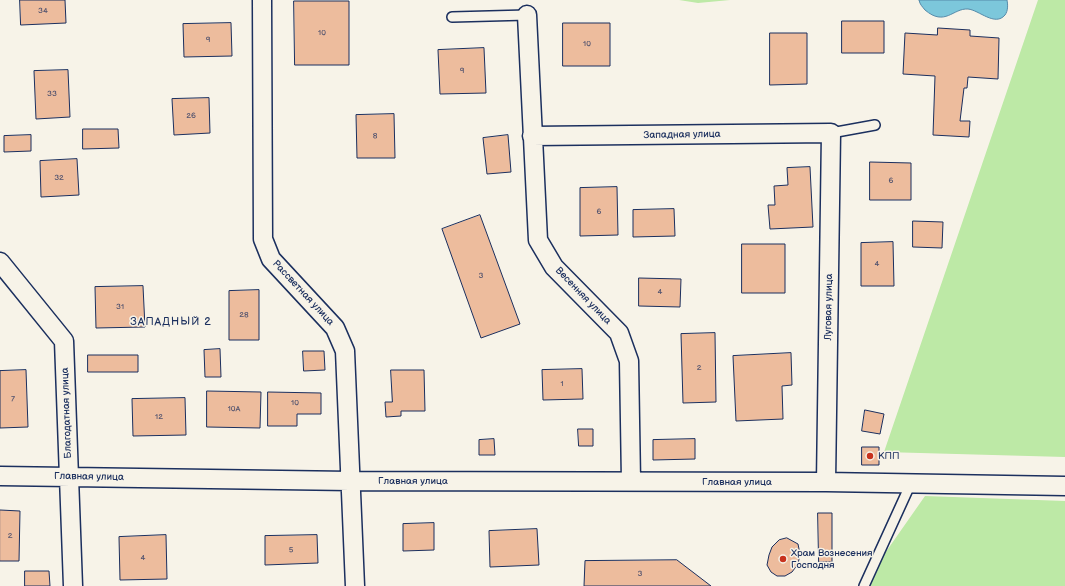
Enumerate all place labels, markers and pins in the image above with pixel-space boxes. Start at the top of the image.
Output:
place label: КПП [878,450,899,462]
marker: КПП [865,451,875,461]
place label: Храм Вознесения Господня [791,547,873,570]
marker: Храм Вознесения Господня [778,554,788,564]

